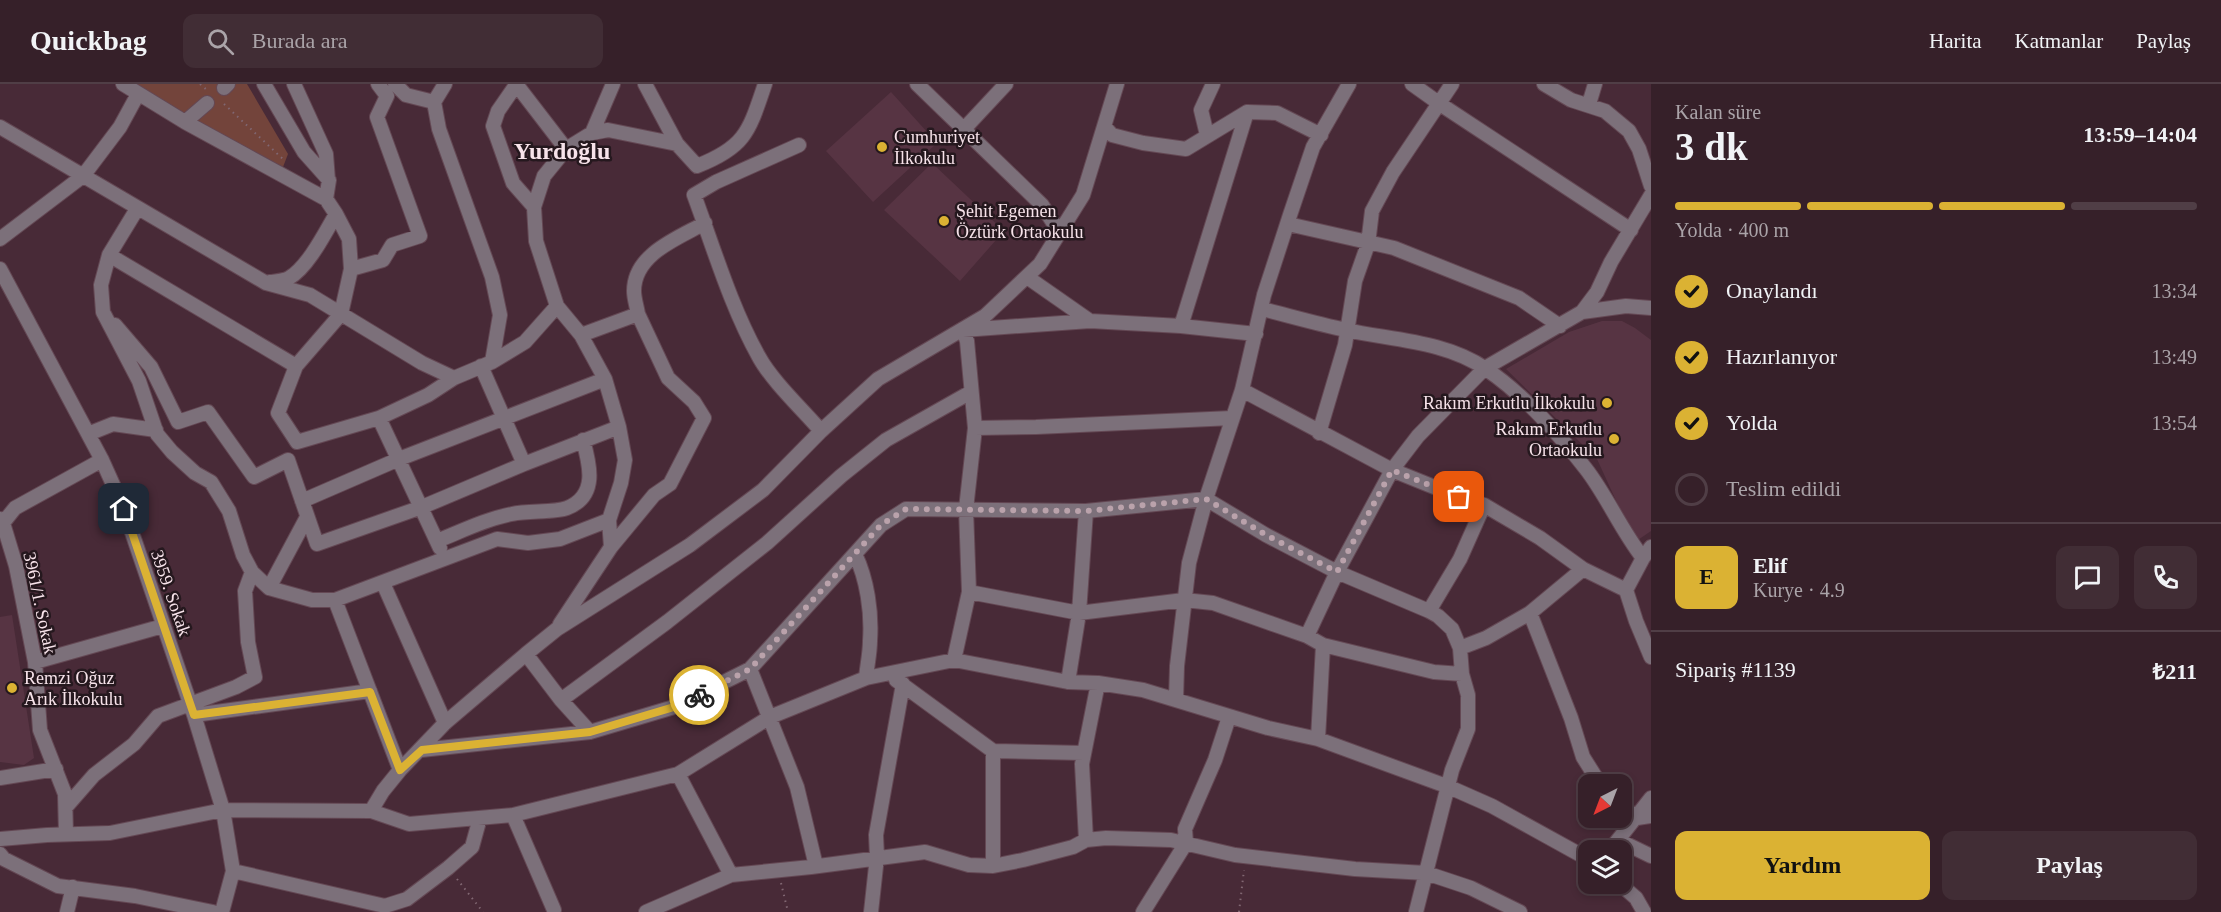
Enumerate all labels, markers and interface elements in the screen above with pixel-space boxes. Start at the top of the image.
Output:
search box [183,14,603,68]
text: Quickbag [30,25,147,56]
icon: search [204,25,237,58]
text: Burada ara [252,28,348,53]
text: Harita [1929,29,1982,53]
text: Katmanlar [2015,29,2103,53]
text: Paylaş [2136,29,2191,53]
text: Kalan süre [1675,101,1761,123]
text: 13:59–14:04 [2083,122,2197,147]
text: 3 dk [1675,125,1748,168]
place label: Cumhuriyet İlkokulu [894,127,980,168]
district label: Yurdoğlu [514,138,610,164]
marker: Cumhuriyet İlkokulu [875,140,889,154]
place label: Şehit Egemen Öztürk Ortaokulu [956,201,1083,242]
marker: Şehit Egemen Öztürk Ortaokulu [937,214,951,228]
text: Yolda · 400 m [1675,219,1789,241]
icon: check [1675,275,1708,308]
text: Onaylandı [1726,278,1818,303]
text: 13:34 [2151,280,2197,302]
icon: check [1675,341,1708,374]
text: Hazırlanıyor [1726,344,1837,369]
text: 13:49 [2151,346,2197,368]
place label: Rakım Erkutlu İlkokulu [1423,393,1595,413]
marker: Rakım Erkutlu İlkokulu [1600,396,1614,410]
icon: check [1675,407,1708,440]
text: Yolda [1726,410,1778,435]
text: 13:54 [2151,412,2197,434]
place label: Rakım Erkutlu Ortaokulu [1496,419,1602,460]
marker: Rakım Erkutlu Ortaokulu [1607,432,1621,446]
pin [1433,471,1484,522]
text: Teslim edildi [1726,476,1841,501]
icon: bag [1442,480,1475,513]
pin [98,483,149,534]
icon: home [107,492,140,525]
button: chat [2056,546,2119,609]
button: phone [2134,546,2197,609]
street label: 3959. Sokak [147,547,195,639]
street label: 3961/1. Sokak [19,550,61,656]
text: Elif [1753,553,1787,578]
text: E [1699,564,1714,589]
text: Kurye · 4.9 [1753,579,1845,601]
text: Sipariş #1139 [1675,657,1796,682]
text: ₺211 [2153,659,2197,684]
courier [669,665,729,725]
place label: Remzi Oğuz Arık İlkokulu [24,668,123,709]
icon: bike [683,679,716,712]
marker: Remzi Oğuz Arık İlkokulu [5,681,19,695]
north arrow [1578,774,1632,828]
map controls [1578,774,1632,894]
button: Yardım [1675,831,1930,900]
button: Paylaş [1942,831,2197,900]
button: layers [1578,840,1632,894]

